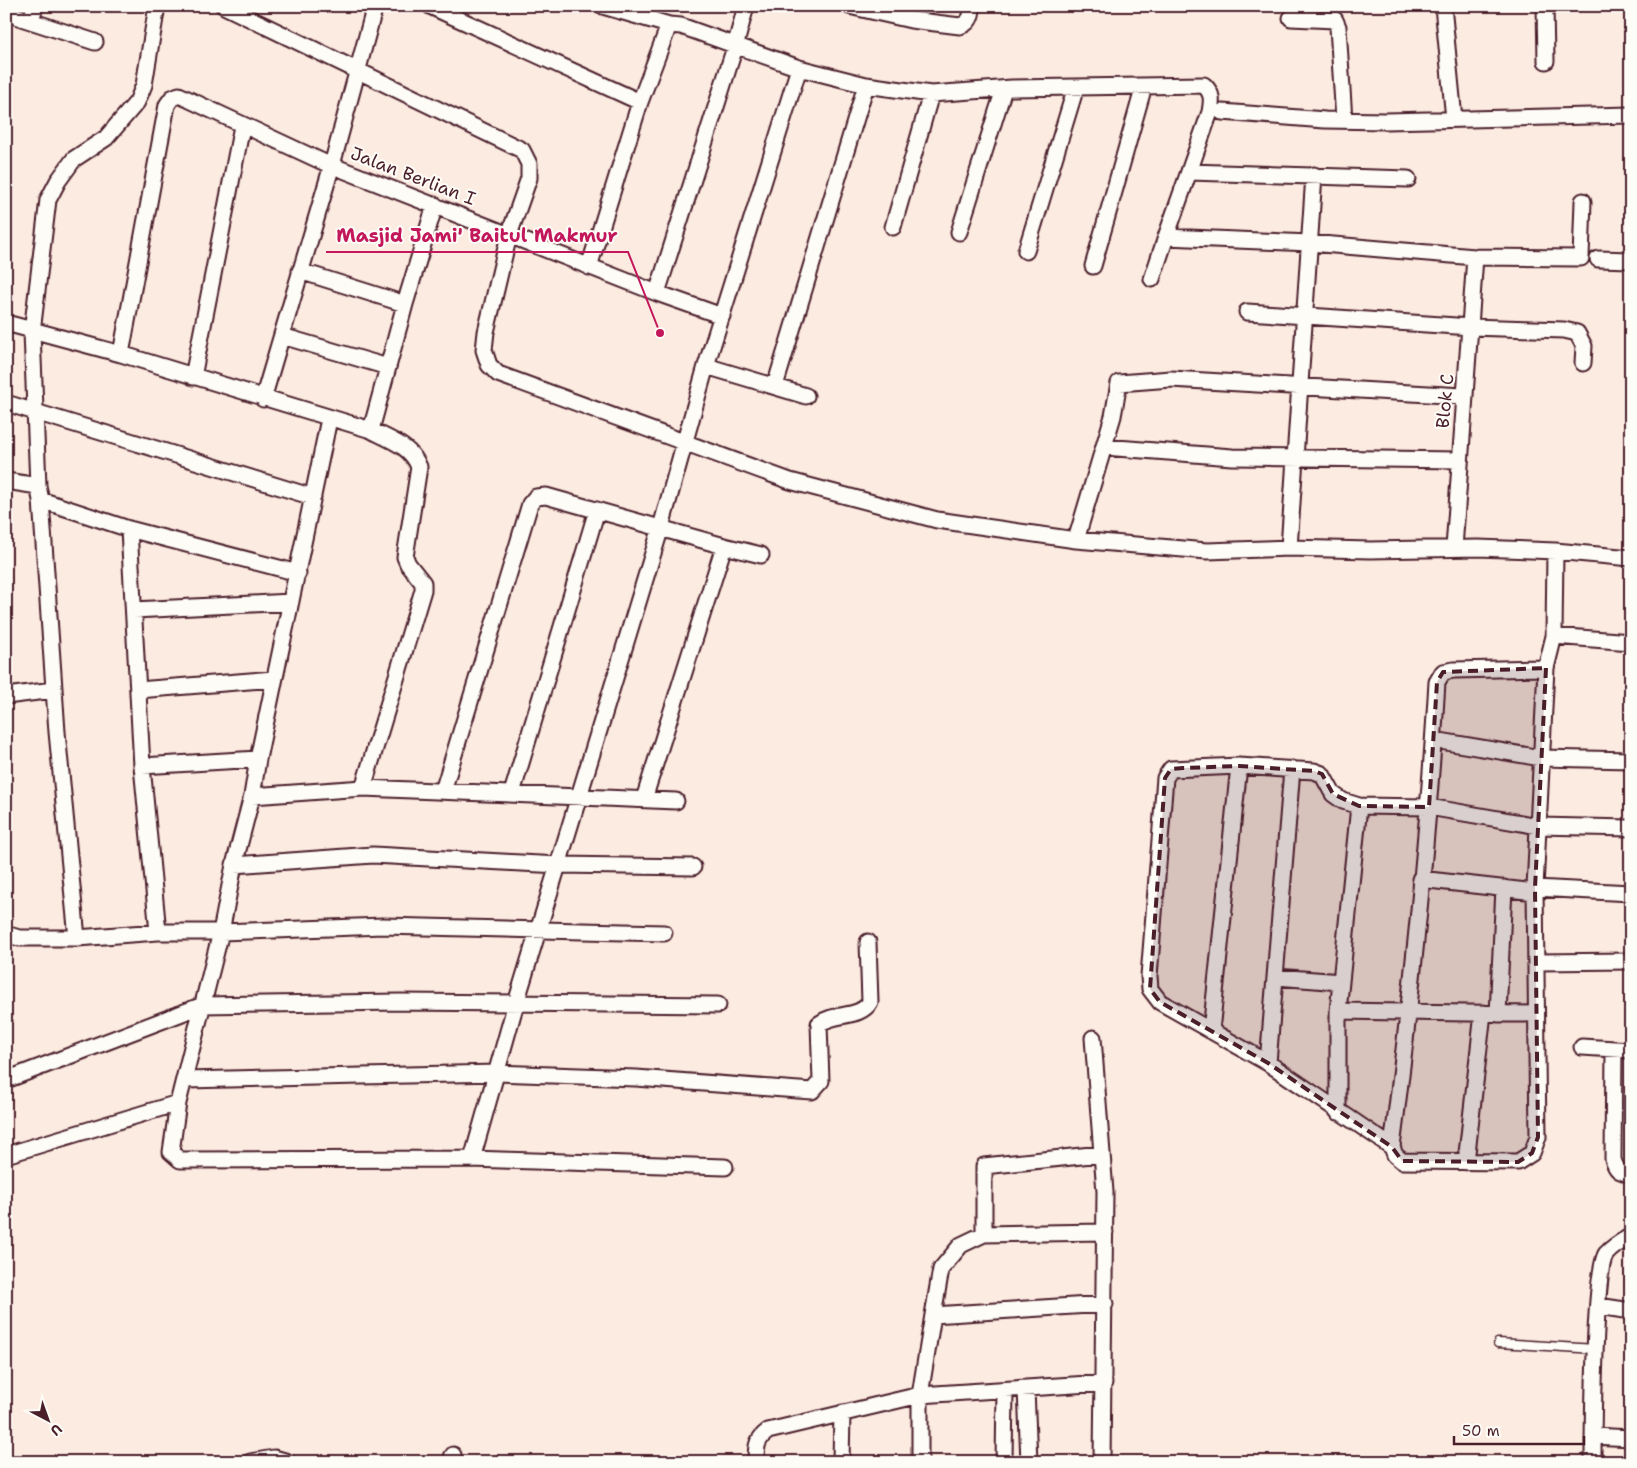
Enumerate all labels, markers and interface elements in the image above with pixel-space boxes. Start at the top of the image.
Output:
street label: Jalan Berlian I [347,141,479,211]
callout: Masjid Jami' Baitul Makmur [326,218,628,252]
text: Masjid Jami' Baitul Makmur [336,223,618,248]
street label: Blok C [1431,373,1459,429]
north arrow [22,1396,72,1446]
scale bar [1454,1413,1584,1445]
text: U [47,1420,66,1440]
text: 50 m [1462,1421,1500,1441]

